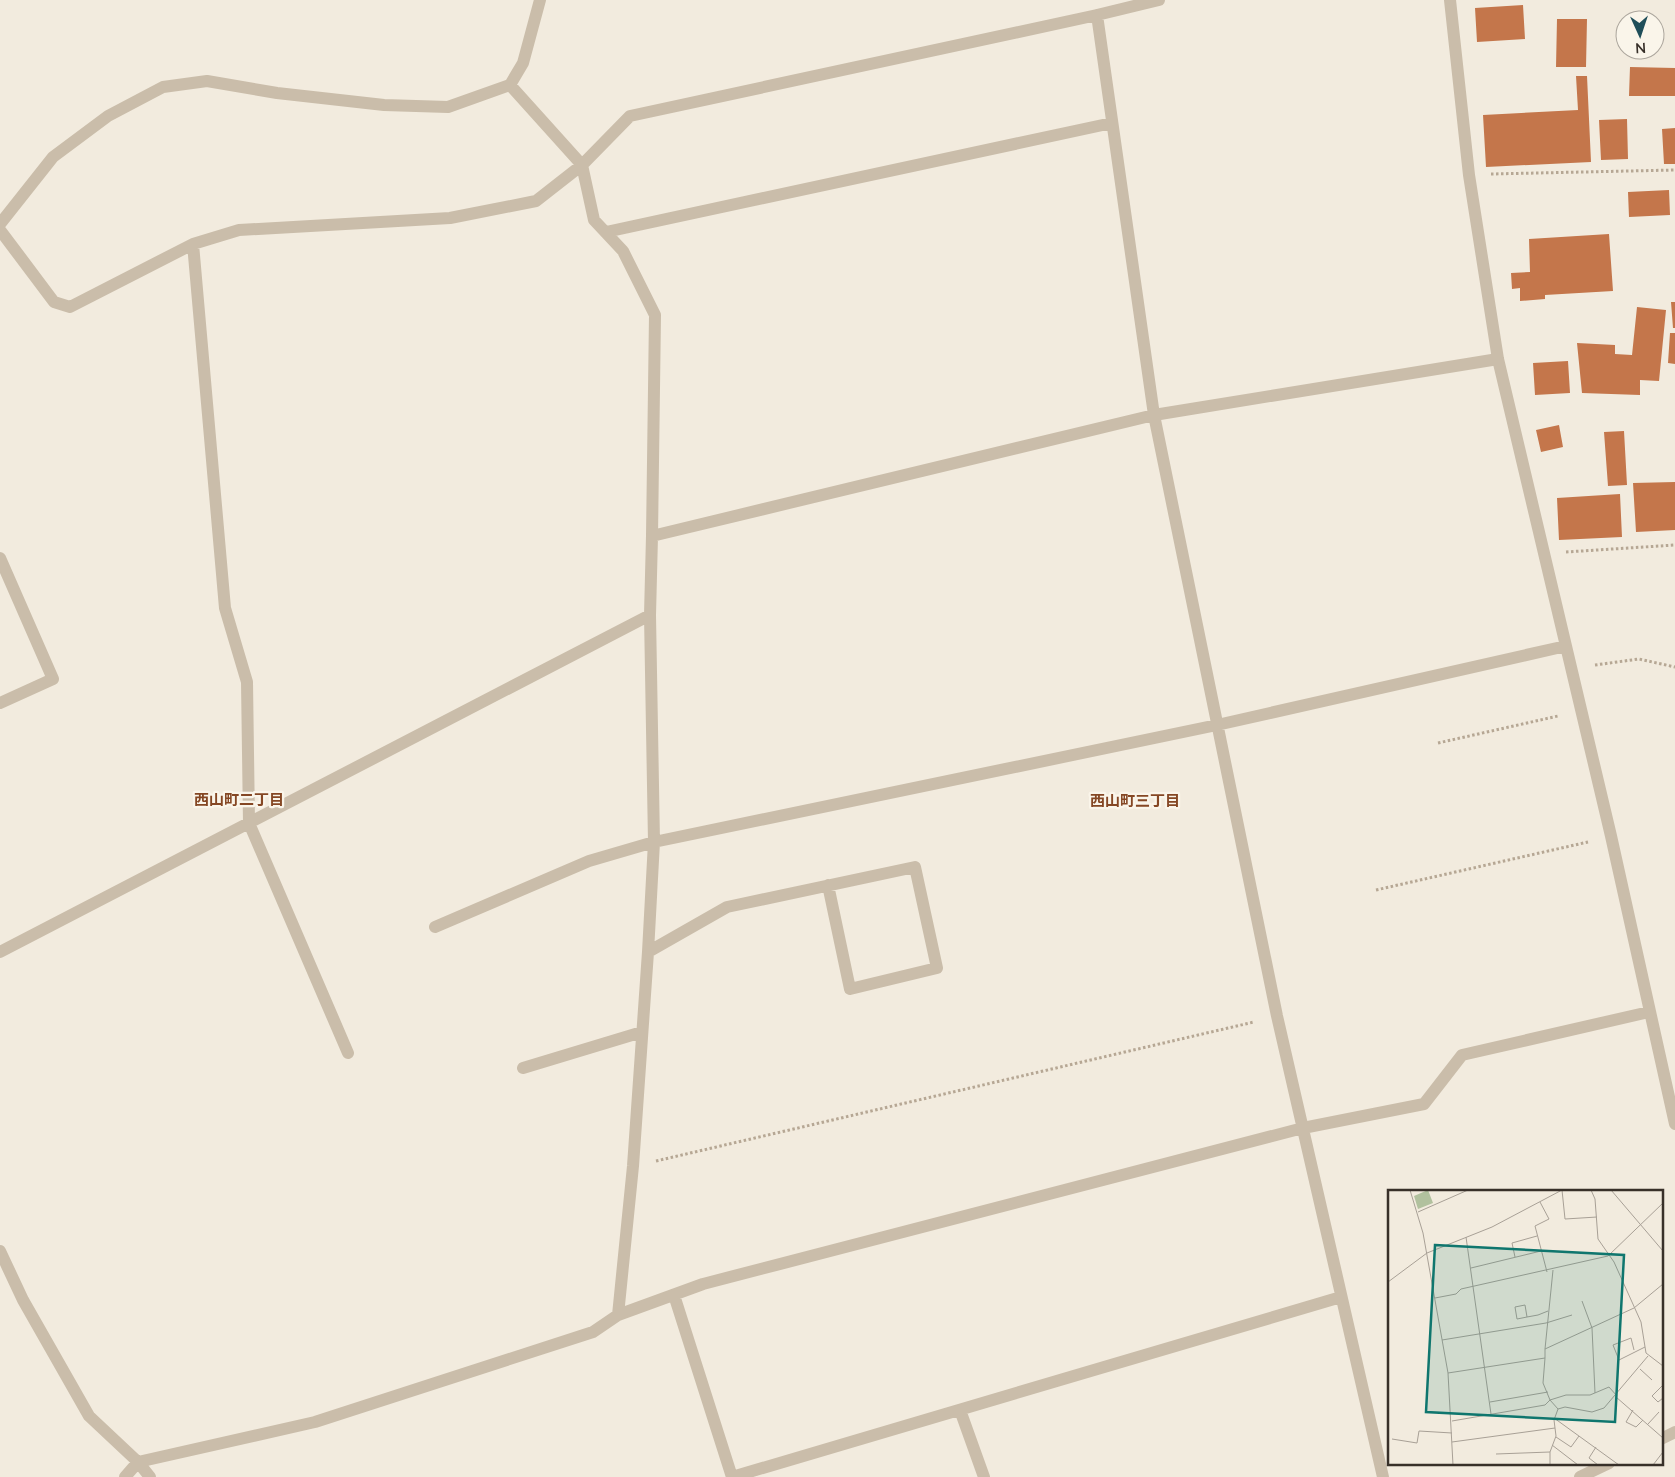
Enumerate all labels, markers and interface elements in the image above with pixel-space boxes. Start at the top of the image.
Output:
north arrow [1615,10,1665,60]
text: N [1635,40,1647,57]
district label: 西山町二丁目 [194,790,284,808]
district label: 西山町三丁目 [1090,791,1180,809]
inset map [1388,1190,1662,1464]

